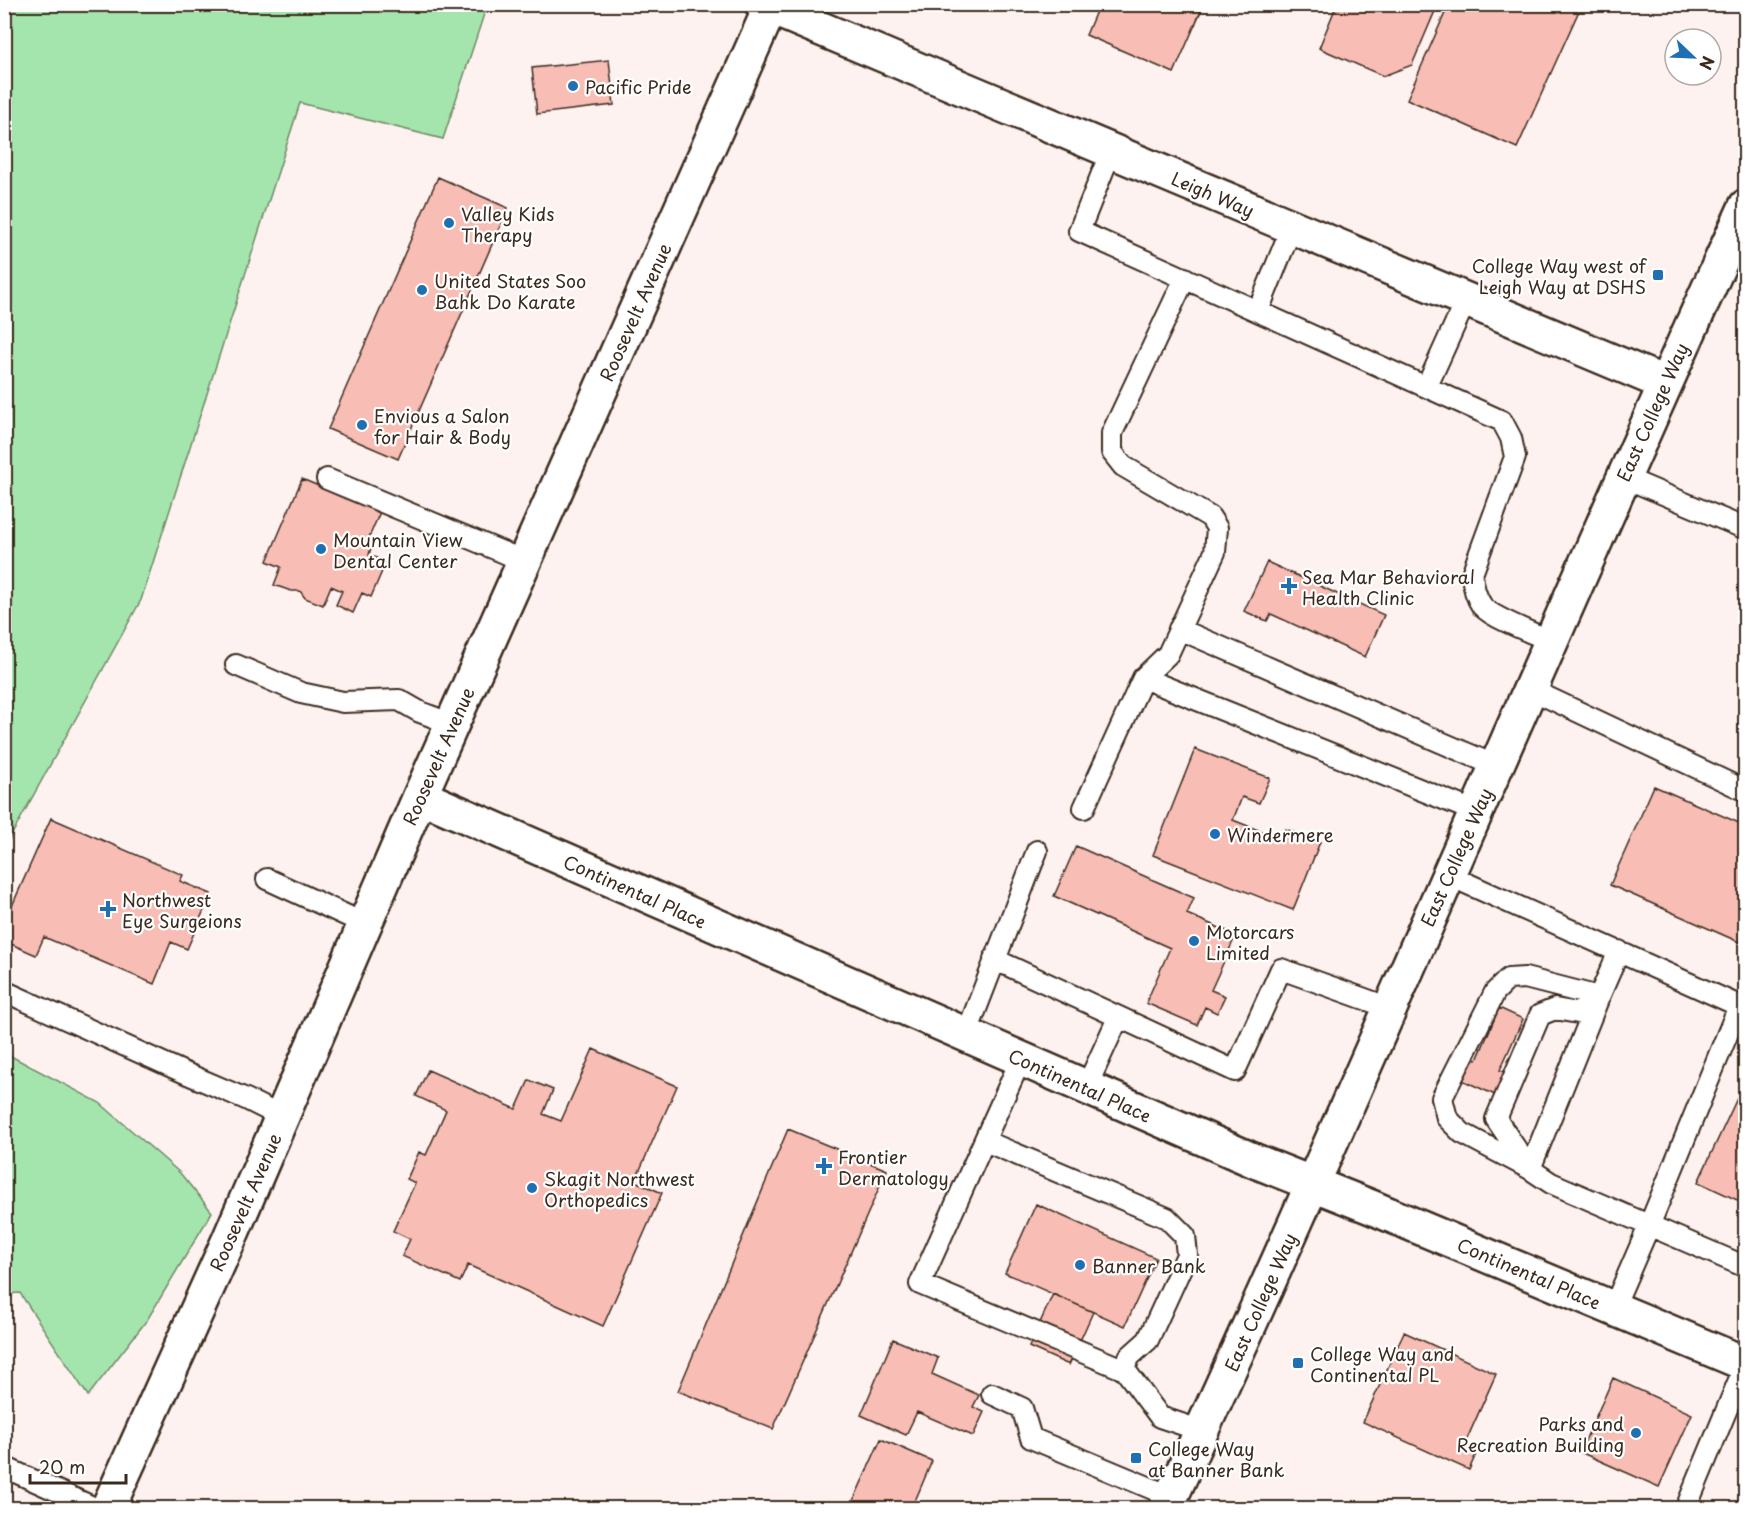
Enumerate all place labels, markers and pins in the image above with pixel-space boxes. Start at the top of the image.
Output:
place label: Pacific Pride [585,73,692,100]
marker: Pacific Pride [566,79,580,93]
place label: Valley Kids Therapy [461,200,555,248]
marker: Valley Kids Therapy [442,216,456,230]
place label: College Way west of Leigh Way at DSHS [1472,252,1648,300]
place label: United States Soo Bahk Do Karate [434,267,586,315]
marker: College Way west of Leigh Way at DSHS [1651,268,1665,282]
marker: United States Soo Bahk Do Karate [415,283,429,297]
place label: Envious a Salon for Hair & Body [374,402,511,450]
marker: Envious a Salon for Hair & Body [355,418,369,432]
place label: Mountain View Dental Center [333,526,463,574]
marker: Mountain View Dental Center [314,542,328,556]
place label: Sea Mar Behavioral Health Clinic [1302,563,1475,611]
marker: Sea Mar Behavioral Health Clinic [1280,577,1298,595]
place label: Windermere [1227,821,1334,848]
marker: Windermere [1208,827,1222,841]
place label: Northwest Eye Surgeions [122,886,242,934]
marker: Northwest Eye Surgeions [99,900,117,918]
place label: Motorcars Limited [1206,918,1295,966]
marker: Motorcars Limited [1187,934,1201,948]
place label: Frontier Dermatology [838,1143,949,1191]
marker: Frontier Dermatology [815,1157,833,1175]
place label: Skagit Northwest Orthopedics [544,1165,695,1213]
marker: Skagit Northwest Orthopedics [525,1181,539,1195]
place label: Banner Bank [1092,1252,1206,1279]
marker: Banner Bank [1073,1258,1087,1272]
place label: College Way and Continental PL [1310,1340,1454,1388]
marker: College Way and Continental PL [1291,1356,1305,1370]
place label: Parks and Recreation Building [1456,1410,1624,1458]
marker: Parks and Recreation Building [1629,1426,1643,1440]
place label: College Way at Banner Bank [1148,1435,1285,1483]
marker: College Way at Banner Bank [1129,1451,1143,1465]

